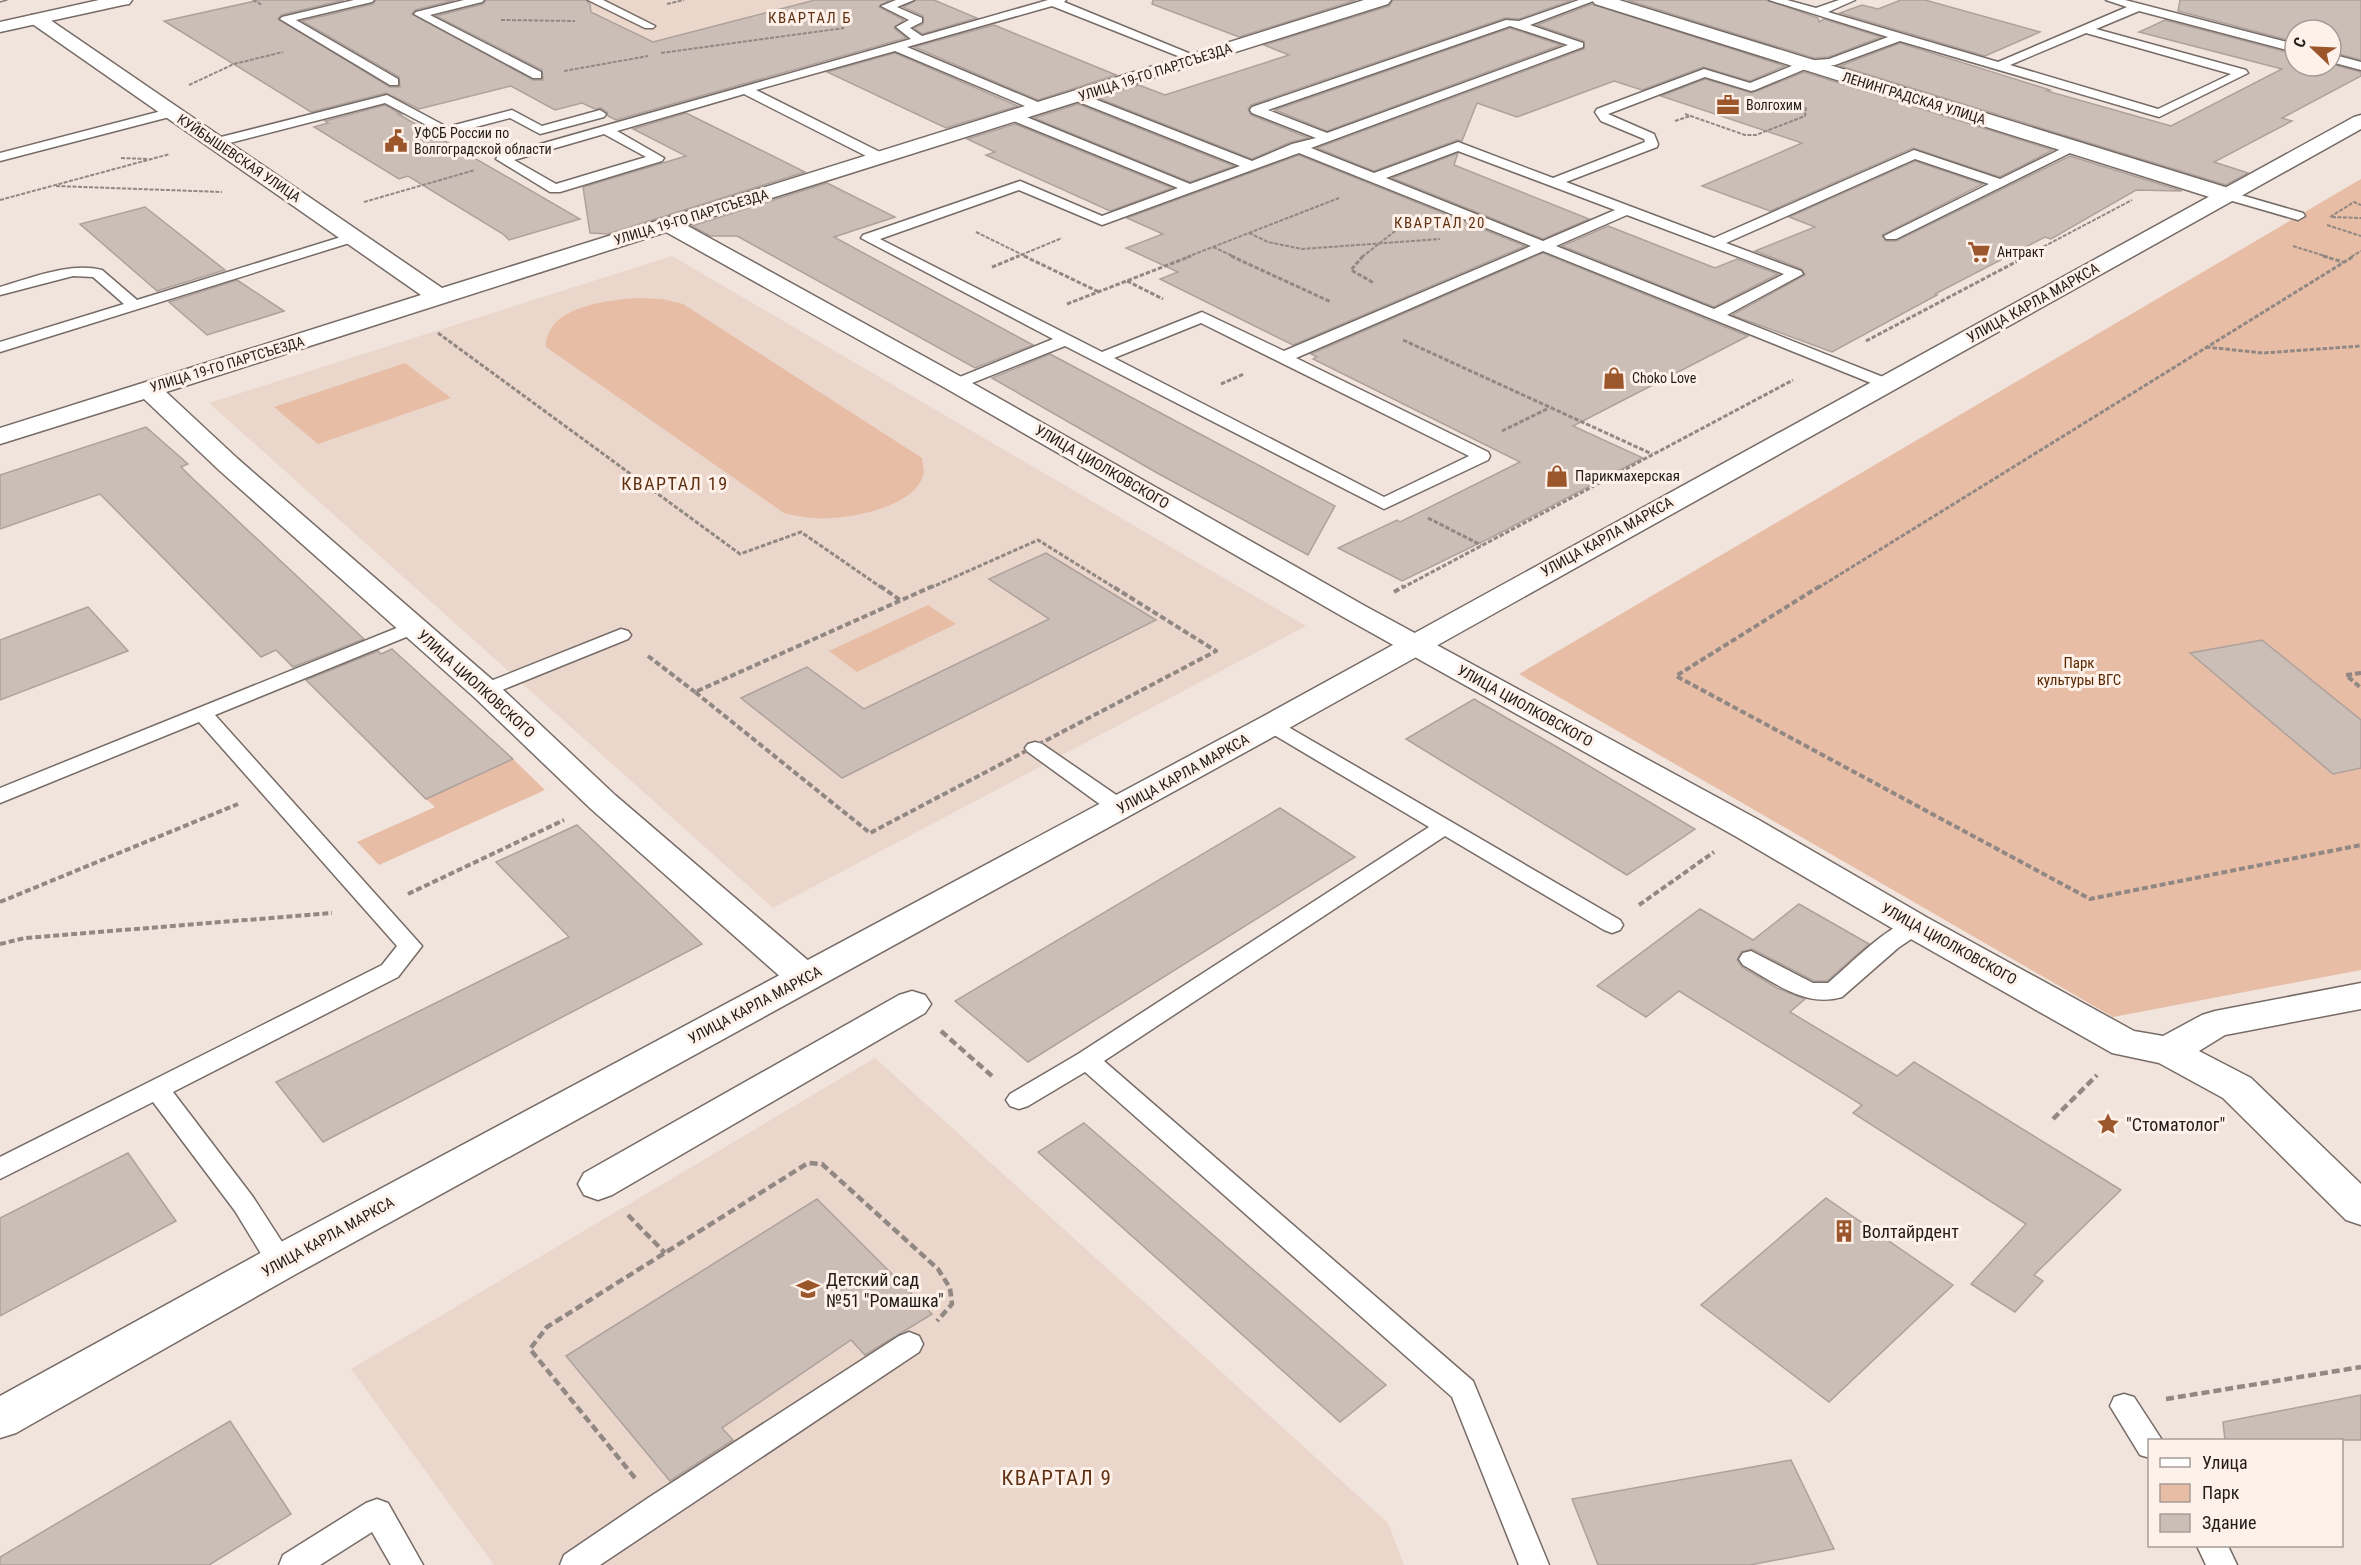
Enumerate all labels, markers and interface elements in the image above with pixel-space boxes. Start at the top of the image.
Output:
district label: КВАРТАЛ Б [768,9,852,27]
north arrow [2283,18,2343,78]
text: С [2289,34,2310,50]
street label: УЛИЦА 19-ГО ПАРТСЪЕЗДА [1076,40,1234,104]
street label: ЛЕНИНГРАДСКАЯ УЛИЦА [1840,69,1988,127]
office icon: Волгохим [1715,92,1741,118]
place label: Волгохим [1746,97,1802,113]
street label: КУЙБЫШЕВСКАЯ УЛИЦА [174,111,304,205]
place label: УФСБ России по Волгоградской области [414,125,552,157]
public building icon: УФСБ России по Волгоградской области [383,128,409,154]
street label: УЛИЦА 19-ГО ПАРТСЪЕЗДА [612,186,770,248]
district label: КВАРТАЛ 20 [1394,214,1486,232]
supermarket icon: Антракт [1966,239,1992,265]
place label: Антракт [1997,244,2044,260]
street label: УЛИЦА КАРЛА МАРКСА [1964,259,2103,347]
street label: УЛИЦА 19-ГО ПАРТСЪЕЗДА [148,333,306,395]
shop icon: Choko Love [1601,365,1627,391]
place label: Choko Love [1632,370,1697,386]
street label: УЛИЦА ЦИОЛКОВСКОГО [1032,421,1172,513]
shop icon: Парикмахерская [1544,463,1570,489]
place label: Парикмахерская [1575,467,1680,485]
district label: КВАРТАЛ 19 [621,473,729,494]
street label: УЛИЦА КАРЛА МАРКСА [1538,493,1677,581]
street label: УЛИЦА ЦИОЛКОВСКОГО [413,626,539,742]
park label: Парк культуры ВГС [2037,654,2121,689]
street label: УЛИЦА ЦИОЛКОВСКОГО [1454,661,1596,751]
street label: УЛИЦА КАРЛА МАРКСА [1114,730,1253,818]
street label: УЛИЦА ЦИОЛКОВСКОГО [1878,899,2020,989]
street label: УЛИЦА КАРЛА МАРКСА [685,962,825,1048]
place icon: "Стоматолог" [2095,1111,2121,1137]
place label: "Стоматолог" [2126,1114,2225,1135]
street label: УЛИЦА КАРЛА МАРКСА [259,1193,398,1281]
building icon: Волтайрдент [1831,1218,1857,1244]
place label: Волтайрдент [1862,1221,1959,1242]
place label: Детский сад №51 "Ромашка" [826,1269,944,1311]
school or university icon: Детский сад №51 "Ромашка" [795,1276,821,1302]
legend [2148,1439,2343,1547]
text: Улица [2202,1452,2248,1473]
district label: КВАРТАЛ 9 [1001,1466,1113,1490]
text: Парк [2202,1482,2240,1503]
text: Здание [2202,1512,2256,1533]

